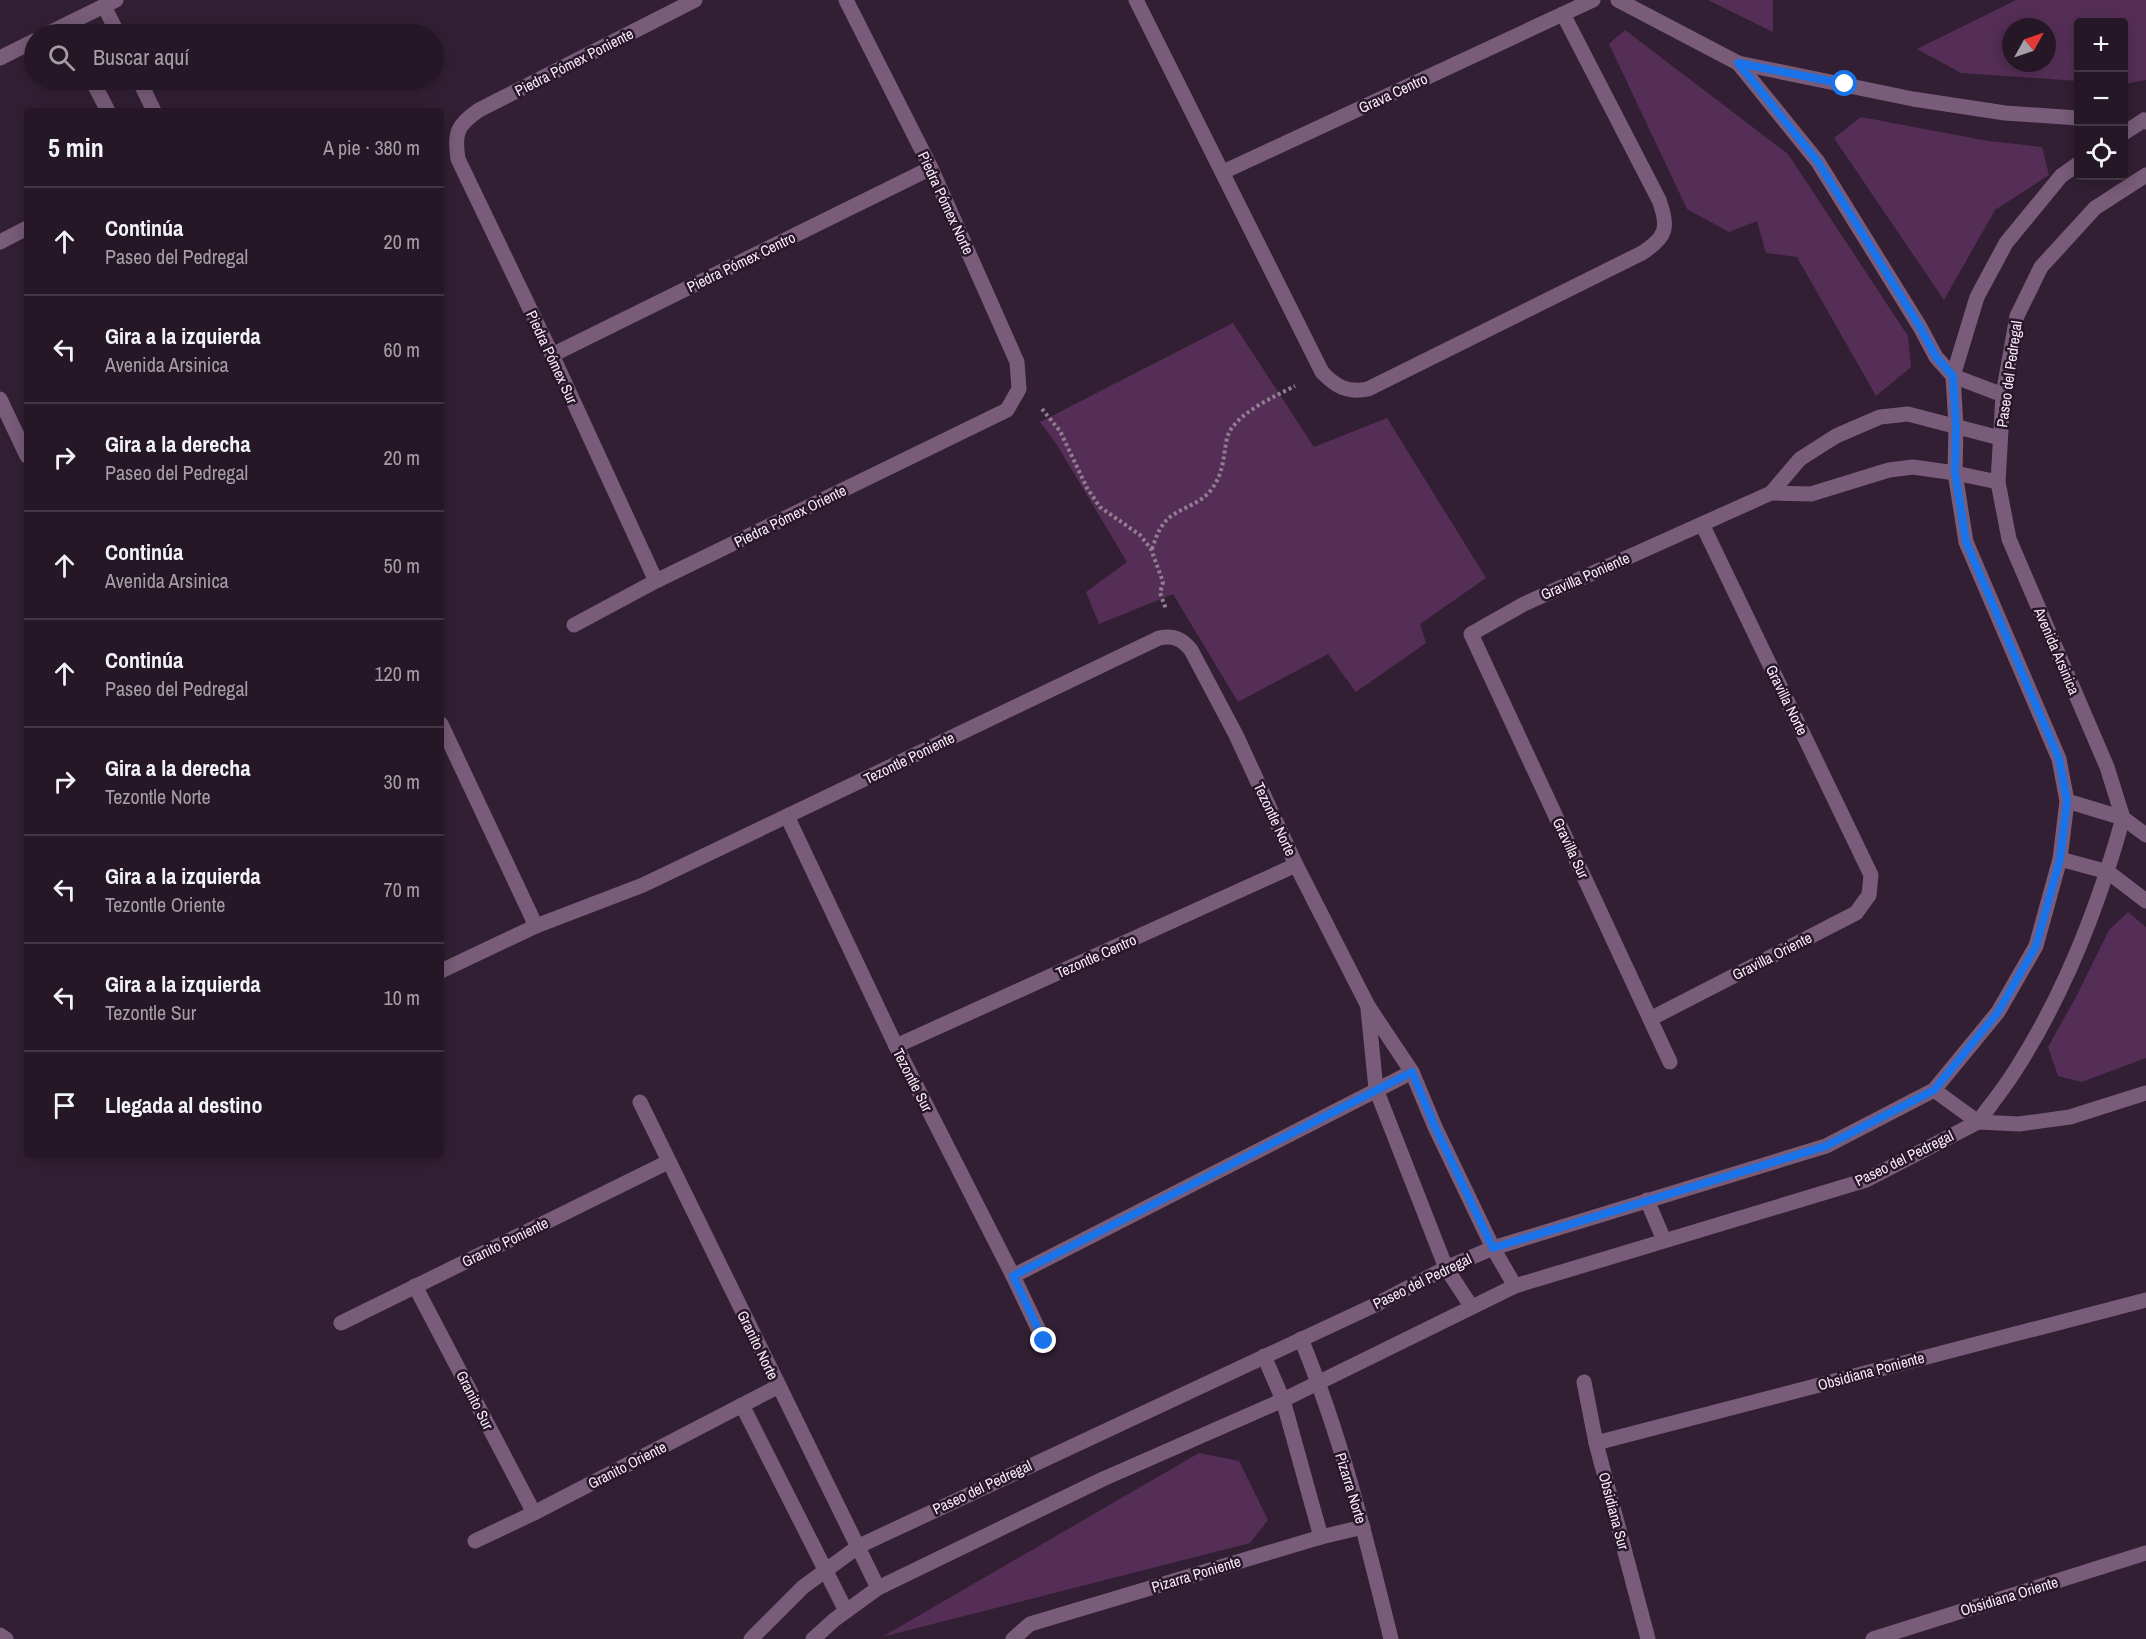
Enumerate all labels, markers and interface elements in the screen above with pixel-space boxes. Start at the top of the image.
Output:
north arrow [2002,18,2056,72]
map controls [2074,18,2128,180]
button: + [2074,18,2128,72]
street label: Piedra Pómex Poniente [511,23,637,101]
search box [24,24,444,90]
icon: search [45,41,78,74]
text: Buscar aquí [93,42,189,72]
street label: Grava Centro [1355,68,1431,118]
route start [1831,70,1857,96]
button: − [2074,72,2128,126]
button: locate [2074,126,2128,180]
text: 5 min [48,130,104,165]
text: A pie · 380 m [323,134,420,161]
street label: Piedra Pómex Norte [913,148,979,258]
text: Continúa [105,213,183,243]
icon: ahead [48,225,81,258]
street label: Piedra Pómex Centro [683,227,799,297]
text: 20 m [384,228,420,255]
text: Paseo del Pedregal [105,243,248,270]
street label: Piedra Pómex Sur [521,307,583,407]
street label: Paseo del Pedregal [1991,319,2027,429]
text: Gira a la izquierda [105,321,260,351]
icon: left [48,333,81,366]
text: 60 m [384,336,420,363]
text: Avenida Arsinica [105,351,229,378]
text: Gira a la derecha [105,429,250,459]
icon: right [48,441,81,474]
text: 20 m [384,444,420,471]
text: Paseo del Pedregal [105,459,248,486]
street label: Piedra Pómex Oriente [730,480,850,552]
text: Continúa [105,537,183,567]
street label: Gravilla Poniente [1537,547,1633,605]
icon: ahead [48,549,81,582]
text: 50 m [384,552,420,579]
text: Avenida Arsinica [105,567,229,594]
street label: Avenida Arsinica [2029,603,2085,698]
text: Continúa [105,645,183,675]
icon: ahead [48,657,81,690]
text: 120 m [374,660,420,687]
street label: Gravilla Norte [1761,661,1813,739]
text: Paseo del Pedregal [105,675,248,702]
street label: Tezontle Poniente [860,727,958,789]
text: Gira a la derecha [105,753,250,783]
icon: right [48,765,81,798]
text: 30 m [384,768,420,795]
street label: Tezontle Norte [1249,779,1301,860]
text: Tezontle Norte [105,783,211,810]
street label: Gravilla Sur [1548,814,1594,882]
text: Gira a la izquierda [105,861,260,891]
icon: left [48,873,81,906]
text: 70 m [384,876,420,903]
text: Tezontle Oriente [105,891,225,918]
street label: Gravilla Oriente [1729,927,1816,985]
street label: Tezontle Centro [1052,929,1140,983]
text: Gira a la izquierda [105,969,260,999]
icon: left [48,981,81,1014]
text: 10 m [384,984,420,1011]
text: Tezontle Sur [105,999,196,1026]
street label: Tezontle Sur [888,1045,938,1115]
icon: arrive [48,1089,81,1122]
text: Llegada al destino [105,1090,262,1120]
street label: Paseo del Pedregal [1851,1125,1957,1191]
street label: Granito Poniente [458,1212,552,1272]
street label: Paseo del Pedregal [1369,1248,1475,1314]
street label: Granito Norte [732,1307,784,1383]
route end [1030,1327,1056,1353]
street label: Obsidiana Poniente [1815,1347,1927,1395]
street label: Granito Sur [451,1367,499,1433]
street label: Granito Oriente [584,1436,670,1494]
street label: Pizarra Norte [1330,1450,1372,1526]
street label: Paseo del Pedregal [929,1455,1035,1519]
street label: Obsidiana Sur [1594,1470,1634,1552]
street label: Pizarra Poniente [1149,1550,1243,1598]
street label: Obsidiana Oriente [1958,1571,2061,1621]

